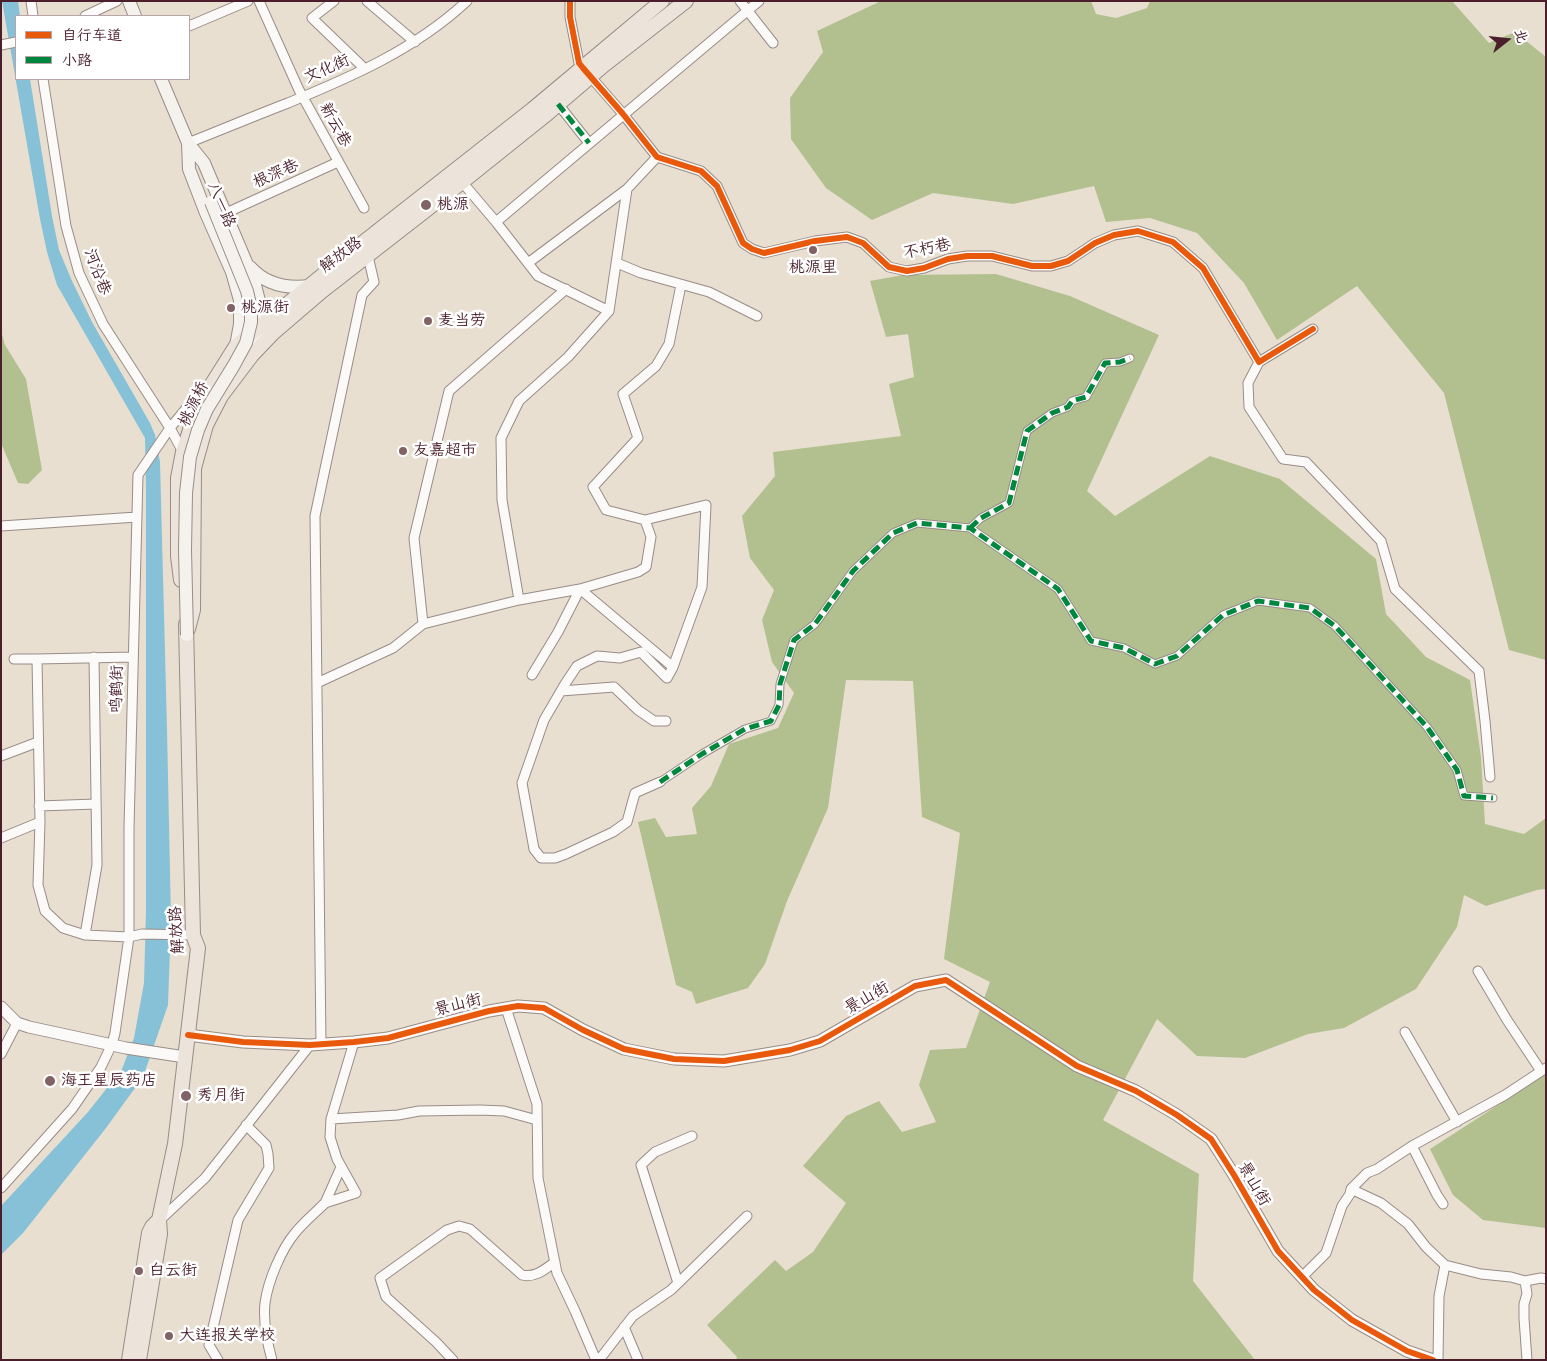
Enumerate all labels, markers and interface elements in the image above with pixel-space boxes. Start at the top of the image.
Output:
legend [15,15,190,80]
north arrow [1482,15,1532,65]
text: 自行车道 [62,24,122,45]
text: 北 [1511,26,1533,45]
text: 小路 [62,49,92,70]
street label: 文化街 [301,50,353,88]
street label: 新云巷 [315,99,355,151]
street label: 根深巷 [250,155,302,193]
street label: 八一路 [203,179,239,231]
place label: 桃源 [437,195,469,215]
marker: 桃源 [419,198,433,212]
street label: 解放路 [316,233,366,277]
street label: 不朽巷 [902,235,952,263]
marker: 桃源里 [807,244,819,256]
street label: 河沿巷 [79,246,115,298]
place label: 桃源里 [789,258,837,278]
place label: 桃源街 [241,298,289,318]
marker: 桃源街 [225,302,237,314]
place label: 麦当劳 [438,311,486,331]
marker: 麦当劳 [422,315,434,327]
street label: 桃源桥 [175,378,213,430]
place label: 友嘉超市 [413,441,477,461]
marker: 友嘉超市 [397,445,409,457]
street label: 鸣鹤街 [107,665,127,713]
street label: 解放路 [166,905,188,955]
street label: 景山街 [841,978,893,1018]
street label: 景山街 [432,990,484,1020]
place label: 海王星辰药店 [61,1071,157,1091]
marker: 海王星辰药店 [43,1074,57,1088]
place label: 秀月街 [197,1086,245,1106]
marker: 秀月街 [179,1089,193,1103]
street label: 景山街 [1234,1158,1274,1210]
place label: 白云街 [149,1261,197,1281]
marker: 白云街 [133,1265,145,1277]
place label: 大连报关学校 [179,1326,275,1346]
marker: 大连报关学校 [163,1330,175,1342]

